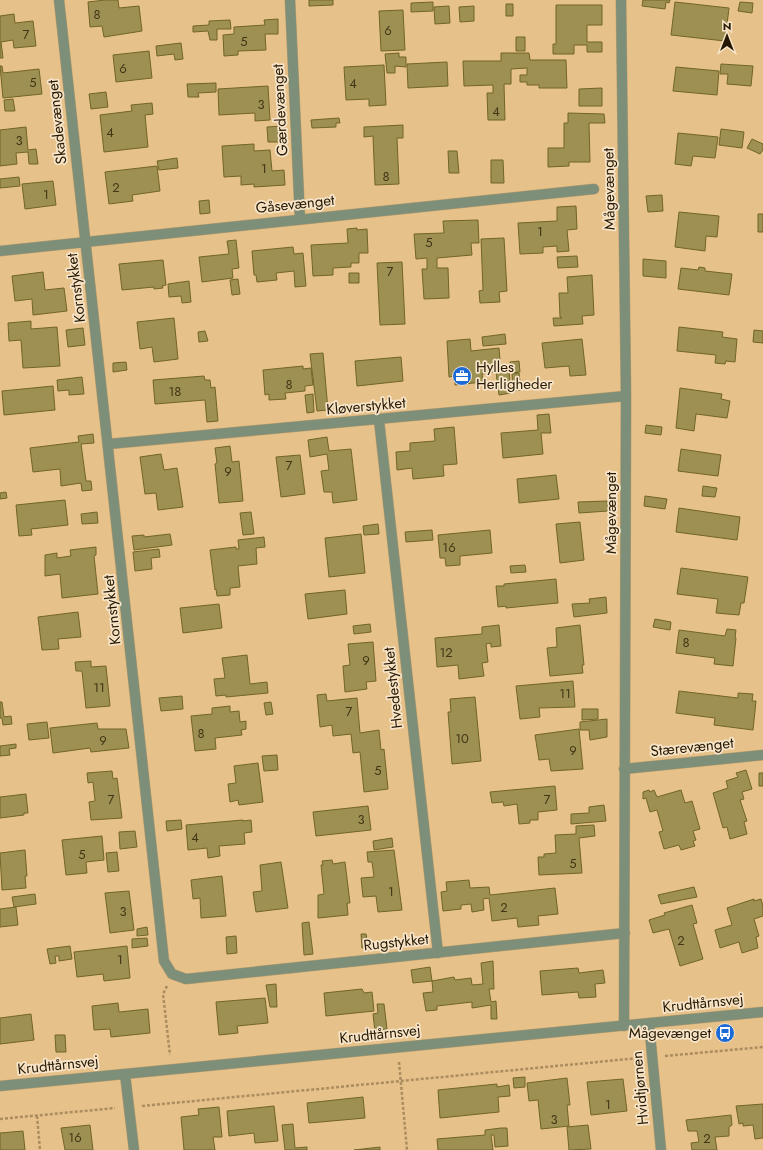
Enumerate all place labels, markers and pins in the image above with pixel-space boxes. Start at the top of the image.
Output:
place label: Hylles Herligheder [476,356,553,395]
office icon: Hylles Herligheder [451,365,473,387]
place label: Mågevænget [629,1022,711,1044]
bus stop icon: Mågevænget [714,1022,736,1044]

